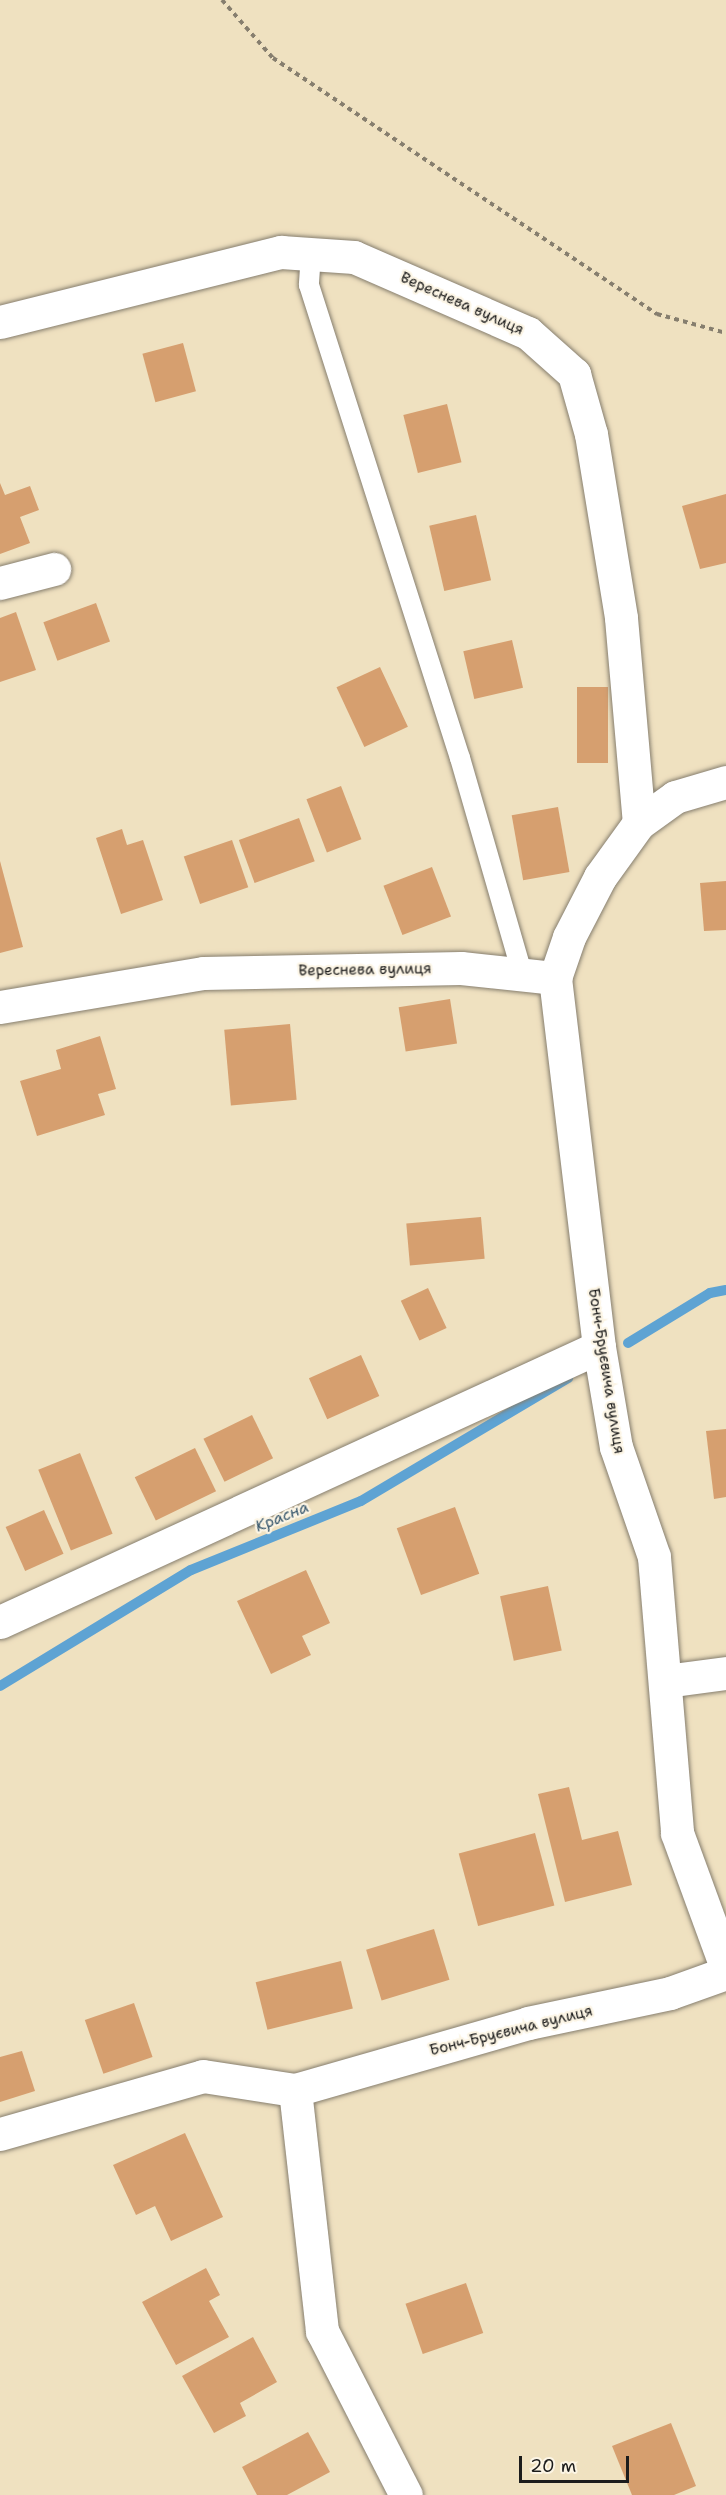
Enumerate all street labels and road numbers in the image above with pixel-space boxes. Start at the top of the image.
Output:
street label: Вереснева вулиця [398,269,526,339]
street label: Вереснева вулиця [298,960,432,980]
street label: Бонч-Бруєвича вулиця [584,1287,628,1455]
street label: Бонч-Бруєвича вулиця [428,2002,594,2060]

